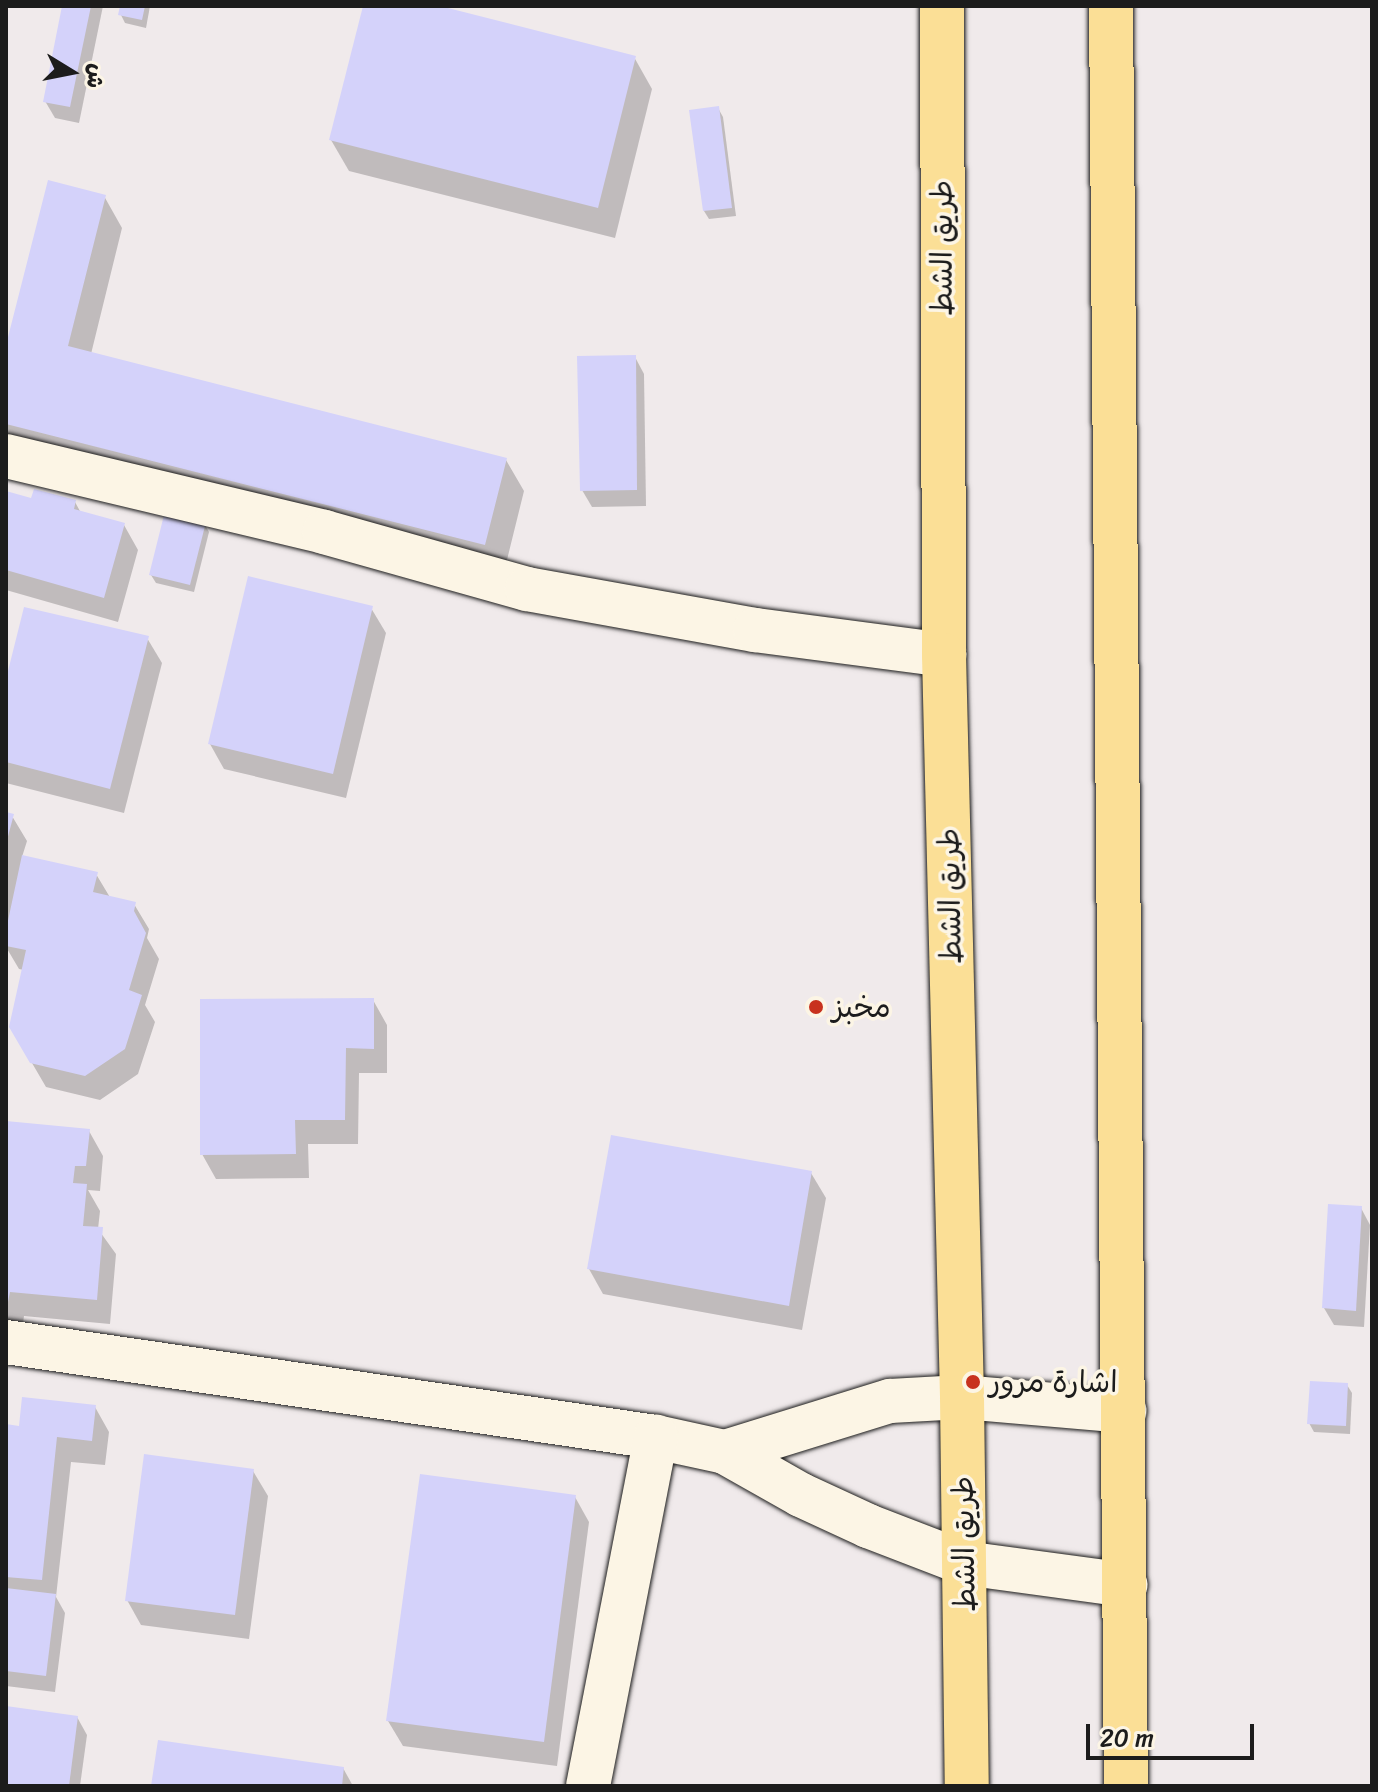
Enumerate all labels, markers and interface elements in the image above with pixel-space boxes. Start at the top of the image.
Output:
north arrow [32,32,112,112]
text: ش [75,61,117,92]
street label: طريق الشط [924,180,960,316]
street label: طريق الشط [931,828,969,964]
place label: مخبز [832,989,891,1025]
marker: مخبز [807,998,825,1016]
place label: اشارة مرور [989,1364,1118,1400]
marker: اشارة مرور [964,1373,982,1391]
street label: طريق الشط [945,1476,983,1612]
scale bar [1090,1708,1258,1758]
text: 20 m [1100,1717,1154,1759]

